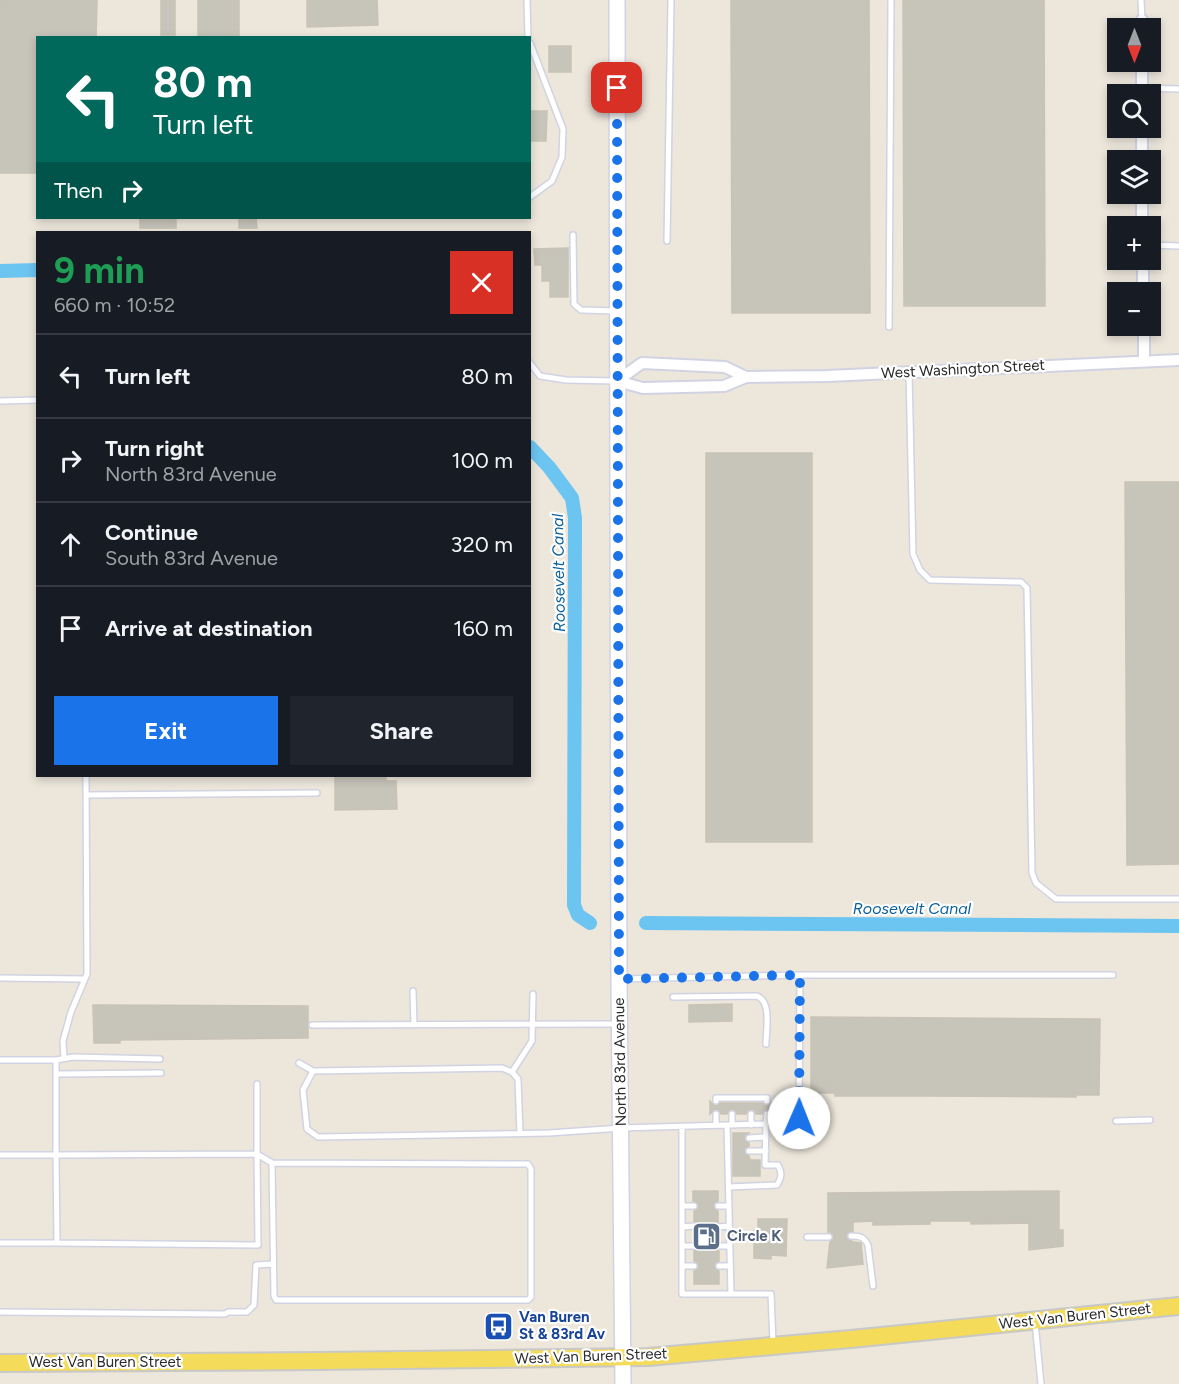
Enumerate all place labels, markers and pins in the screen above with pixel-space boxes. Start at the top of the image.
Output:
pin [591,62,642,113]
fuel station icon: Circle K [690,1220,722,1252]
place label: Circle K [727,1227,781,1245]
place label: Van Buren St & 83rd Av [519,1308,606,1343]
bus stop icon: Van Buren St & 83rd Av [482,1310,514,1342]

